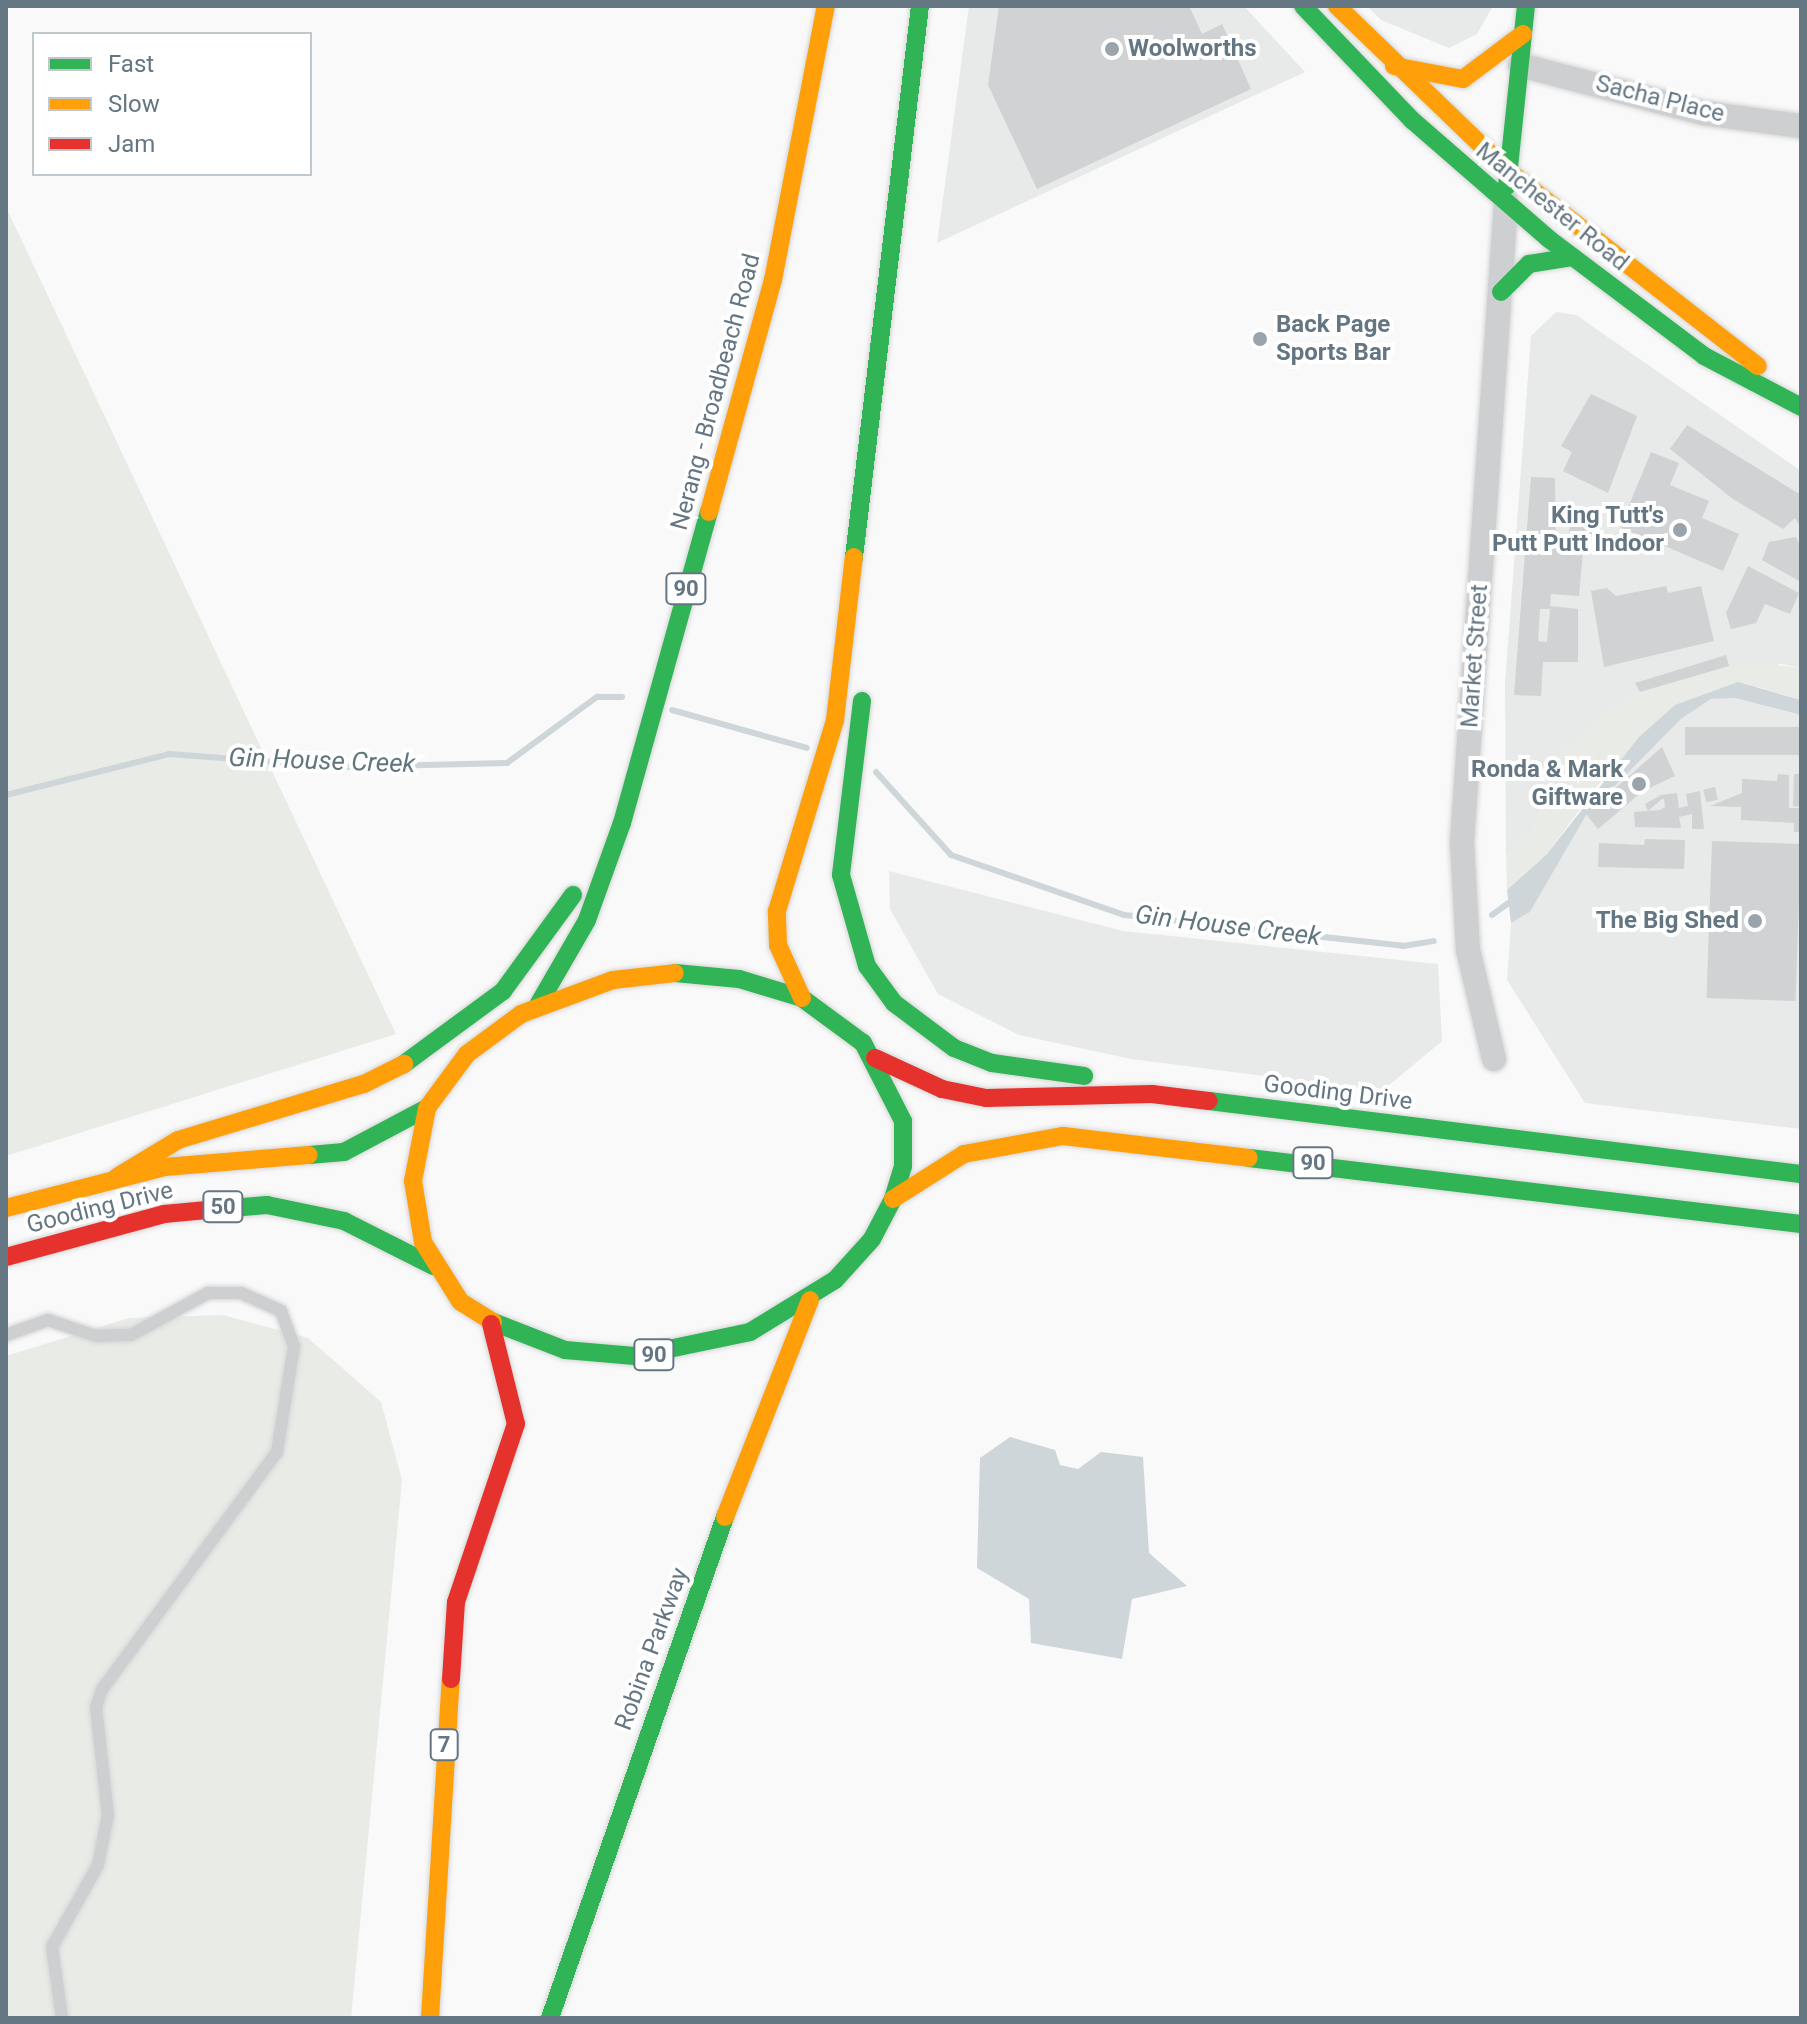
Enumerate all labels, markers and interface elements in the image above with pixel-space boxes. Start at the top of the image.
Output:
legend [32,32,312,176]
place label: Woolworths [1128,35,1257,63]
marker: Woolworths [1103,40,1121,58]
text: Fast [108,50,154,78]
street label: Sacha Place [1593,69,1727,129]
text: Slow [108,90,160,118]
text: Jam [108,130,155,158]
street label: Manchester Road [1470,137,1634,277]
street label: Nerang - Broadbeach Road [665,251,767,533]
place label: Back Page Sports Bar [1276,311,1391,367]
marker: Back Page Sports Bar [1251,330,1269,348]
place label: King Tutt's Putt Putt Indoor [1492,502,1664,558]
marker: King Tutt's Putt Putt Indoor [1671,521,1689,539]
road number: 90 [664,571,708,607]
street label: Market Street [1456,583,1494,729]
water label: Gin House Creek [228,742,416,780]
place label: Ronda & Mark Giftware [1471,756,1623,812]
marker: Ronda & Mark Giftware [1630,775,1648,793]
water label: Gin House Creek [1133,899,1323,953]
place label: The Big Shed [1596,907,1739,935]
marker: The Big Shed [1746,912,1764,930]
street label: Gooding Drive [1262,1070,1414,1116]
road number: 90 [1291,1145,1335,1181]
street label: Gooding Drive [24,1176,176,1240]
road number: 50 [201,1189,245,1225]
road number: 90 [632,1337,676,1373]
street label: Robina Parkway [609,1564,695,1734]
road number: 7 [428,1727,460,1763]

